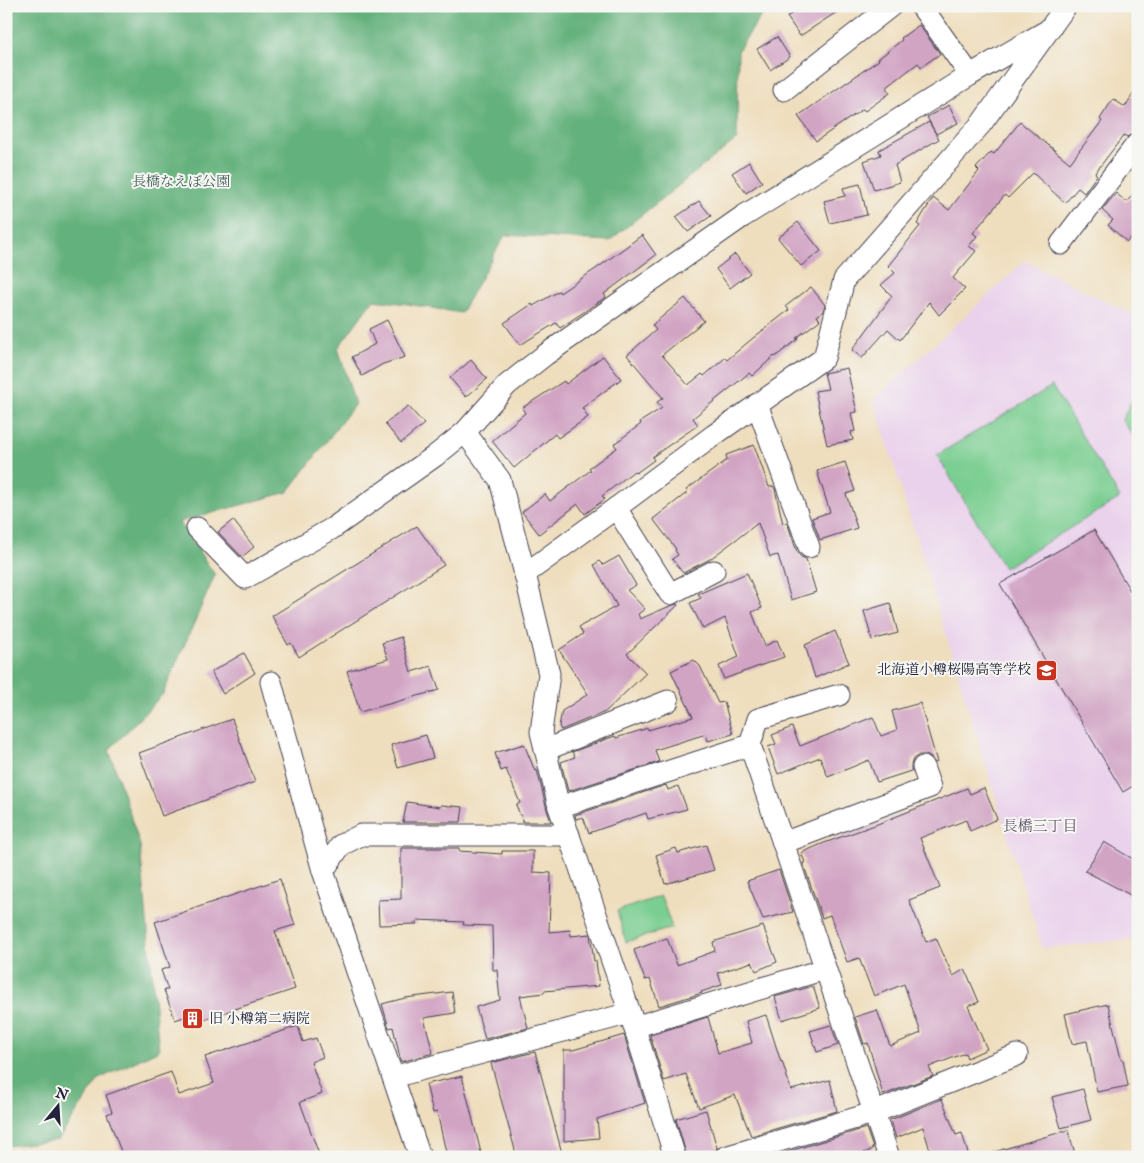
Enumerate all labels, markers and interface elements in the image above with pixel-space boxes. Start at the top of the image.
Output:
park label: 長橋なえぼ公園 [132,173,230,191]
school or university icon: 北海道小樽桜陽高等学校 [1035,658,1059,682]
place label: 北海道小樽桜陽高等学校 [877,661,1031,679]
district label: 長橋三丁目 [1002,817,1078,836]
building icon: 旧 小樽第二病院 [181,1007,205,1031]
place label: 旧 小樽第二病院 [209,1010,310,1028]
north arrow [32,1080,82,1130]
text: N [52,1084,70,1105]

